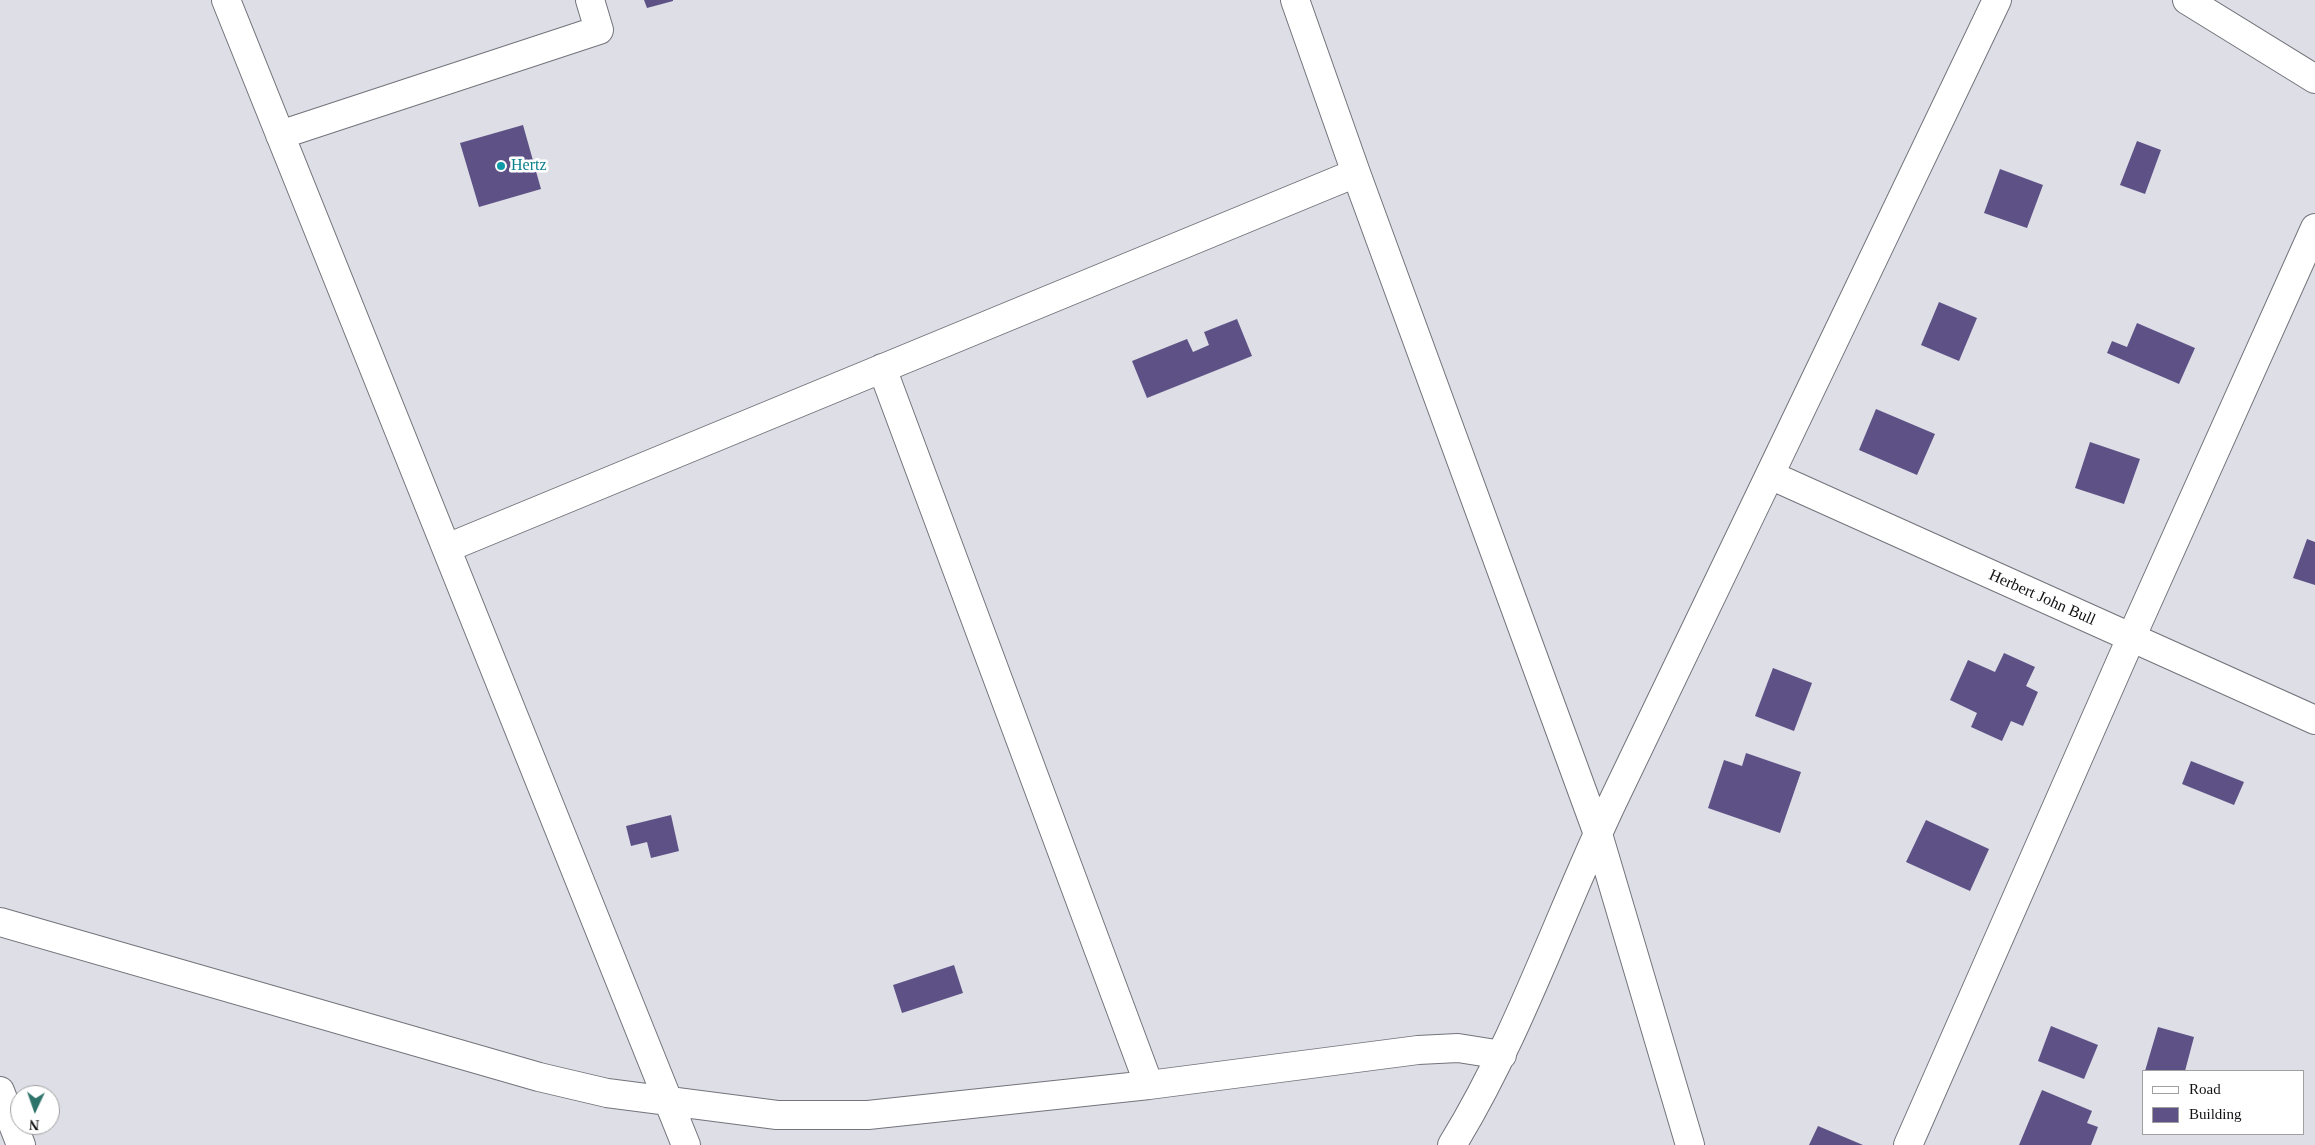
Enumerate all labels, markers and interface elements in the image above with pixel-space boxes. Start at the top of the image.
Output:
place label: Hertz [511,156,547,176]
marker: Hertz [495,160,507,172]
street label: Herbert John Bull [1986,566,2098,630]
legend [2142,1070,2305,1135]
text: Road [2189,1081,2221,1097]
north arrow [10,1085,60,1135]
text: Building [2189,1106,2242,1122]
text: N [29,1117,40,1132]

